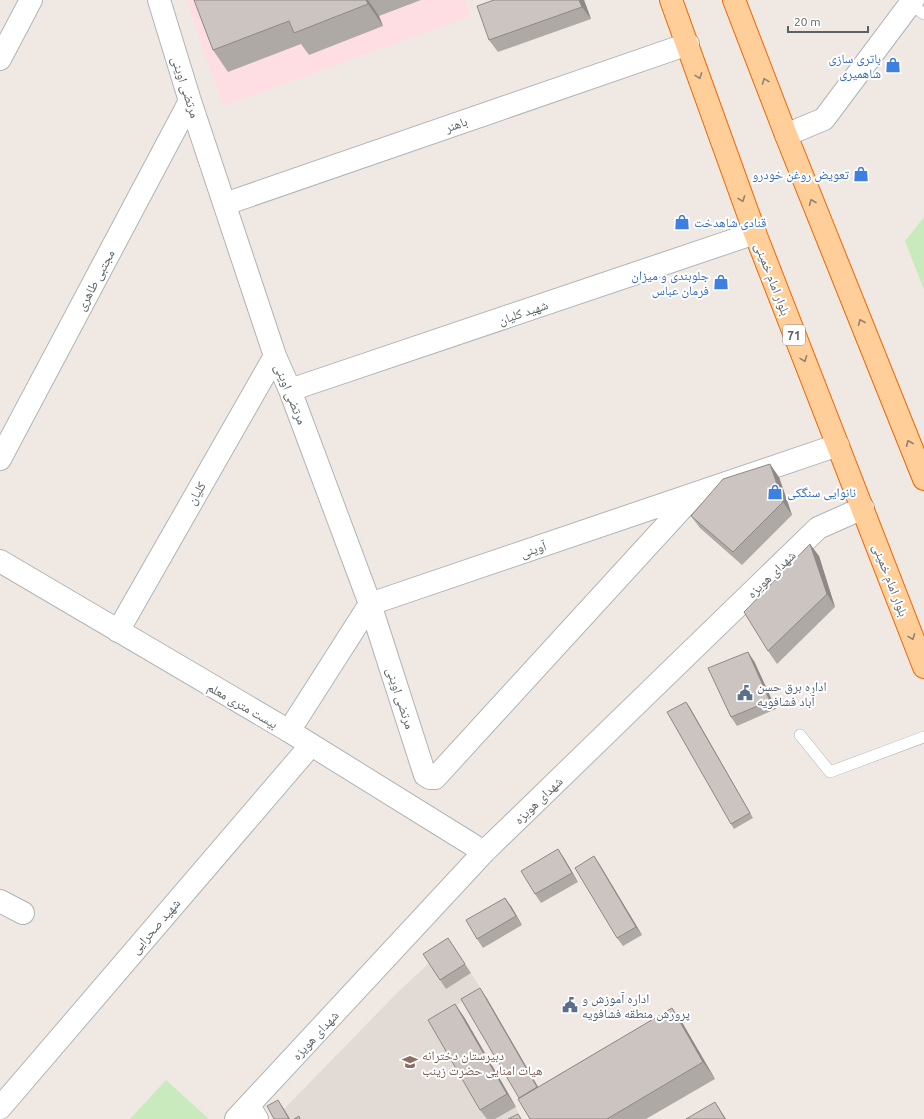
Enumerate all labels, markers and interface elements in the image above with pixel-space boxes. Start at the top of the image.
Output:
scale bar [788,8,868,34]
text: 20 m [794,15,821,28]
place label: باتری سازی شاهمیری [829,51,881,82]
street label: مرتضی اوینی [168,54,203,120]
shop icon: باتری سازی شاهمیری [884,56,902,74]
one-way arrow [694,72,703,79]
one-way arrow [761,77,769,84]
street label: باهنر [442,114,470,137]
shop icon: تعویض روغن خودرو [852,165,870,183]
place label: تعویض روغن خودرو [752,167,849,183]
one-way arrow [738,195,746,202]
one-way arrow [809,198,817,205]
shop icon: قنادی شاهدخت [673,213,691,231]
place label: قنادی شاهدخت [694,215,766,231]
street label: بلوار امام خمینی [751,241,793,318]
street label: مجتبی طاهری [73,247,119,314]
place label: جلوبندی و میزان فرمان عباس [631,268,709,299]
shop icon: جلوبندی و میزان فرمان عباس [712,273,730,291]
street label: شهید کلیان [496,297,550,329]
one-way arrow [857,319,865,326]
road number: 71 [783,325,805,345]
one-way arrow [800,356,808,363]
street label: مرتضی اوینی [271,362,310,427]
one-way arrow [906,439,914,446]
street label: کلیان [184,479,210,508]
shop icon: نانوایی سنگکی [766,483,784,501]
place label: نانوایی سنگکی [787,485,856,501]
street label: آوینی [518,538,549,562]
street label: بلوار امام خمینی [869,542,911,619]
street label: شهدای هویزه [744,548,799,602]
one-way arrow [908,633,916,640]
street label: مرتضی اوینی [383,665,418,731]
street label: بیست متری معلم [204,679,281,732]
place label: اداره برق حسن آباد فشافویه [757,679,827,710]
public building icon: اداره برق حسن آباد فشافویه [736,684,754,702]
street label: شهدای هویزه [511,774,566,828]
street label: شهید صحرایی [127,896,184,958]
place label: اداره آموزش و پرورش منطقه فشافویه [582,991,690,1022]
public building icon: اداره آموزش و پرورش منطقه فشافویه [561,996,579,1014]
street label: شهدای هویزه [289,1008,343,1064]
place label: دبیرستان دخترانه هیات امنایی حضرت زینب [422,1048,543,1079]
school or university icon: دبیرستان دخترانه هیات امنایی حضرت زینب [401,1053,419,1071]

